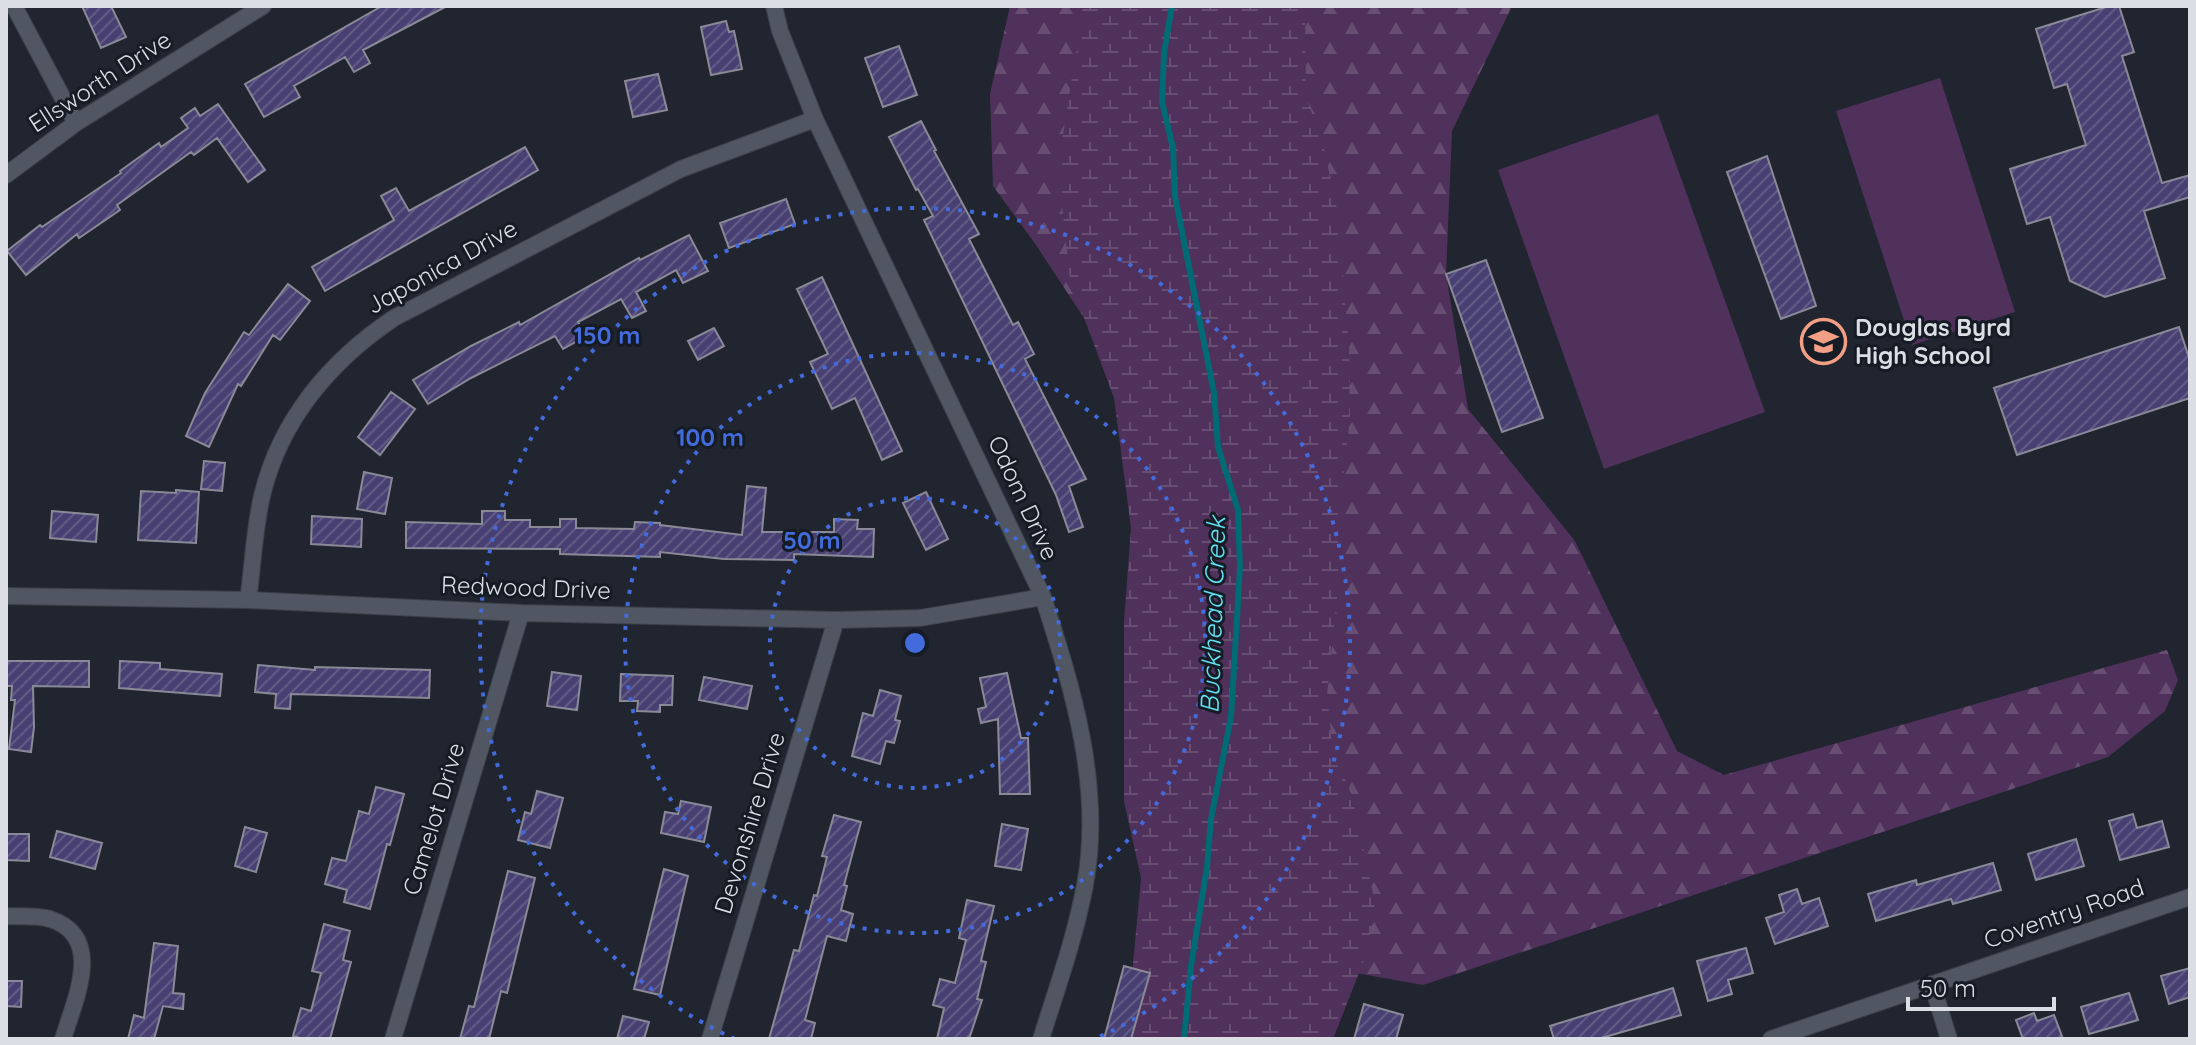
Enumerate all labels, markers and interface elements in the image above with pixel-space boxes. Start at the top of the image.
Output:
street label: Ellsworth Drive [23,24,176,138]
street label: Japonica Drive [361,212,522,320]
place label: Douglas Byrd High School [1855,312,2011,370]
school or university icon: Douglas Byrd High School [1800,318,1848,366]
text: 150 m [574,320,640,350]
text: 100 m [676,422,744,452]
street label: Odom Drive [982,431,1066,565]
water label: Buckhead Creek [1193,514,1232,714]
text: 50 m [783,525,841,555]
street label: Redwood Drive [441,569,611,605]
centre of rings [901,629,929,657]
street label: Devonshire Drive [707,728,791,917]
street label: Camelot Drive [396,739,470,899]
street label: Coventry Road [1980,872,2148,954]
scale bar [1908,961,2054,1011]
text: 50 m [1920,973,1976,1003]

